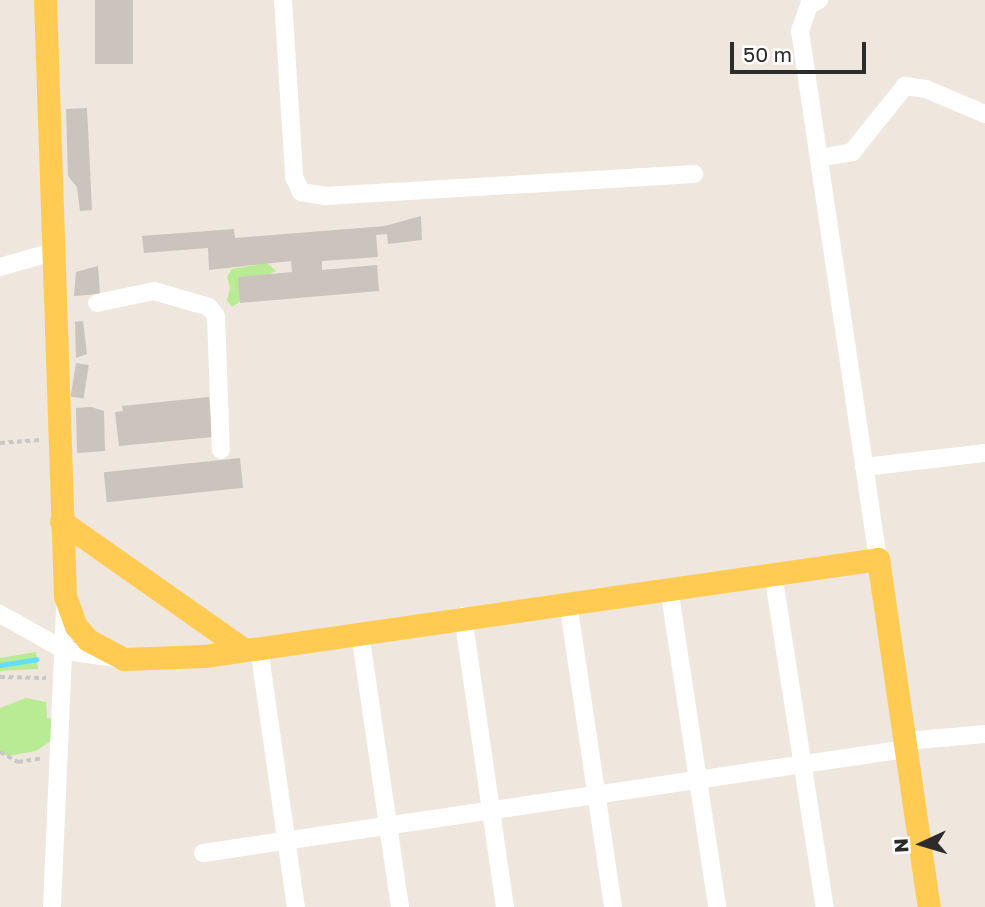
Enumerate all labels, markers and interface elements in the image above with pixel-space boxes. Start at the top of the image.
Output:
scale bar [733,28,870,72]
text: 50 m [743,41,792,67]
north arrow [887,809,957,879]
text: N [889,837,913,854]

